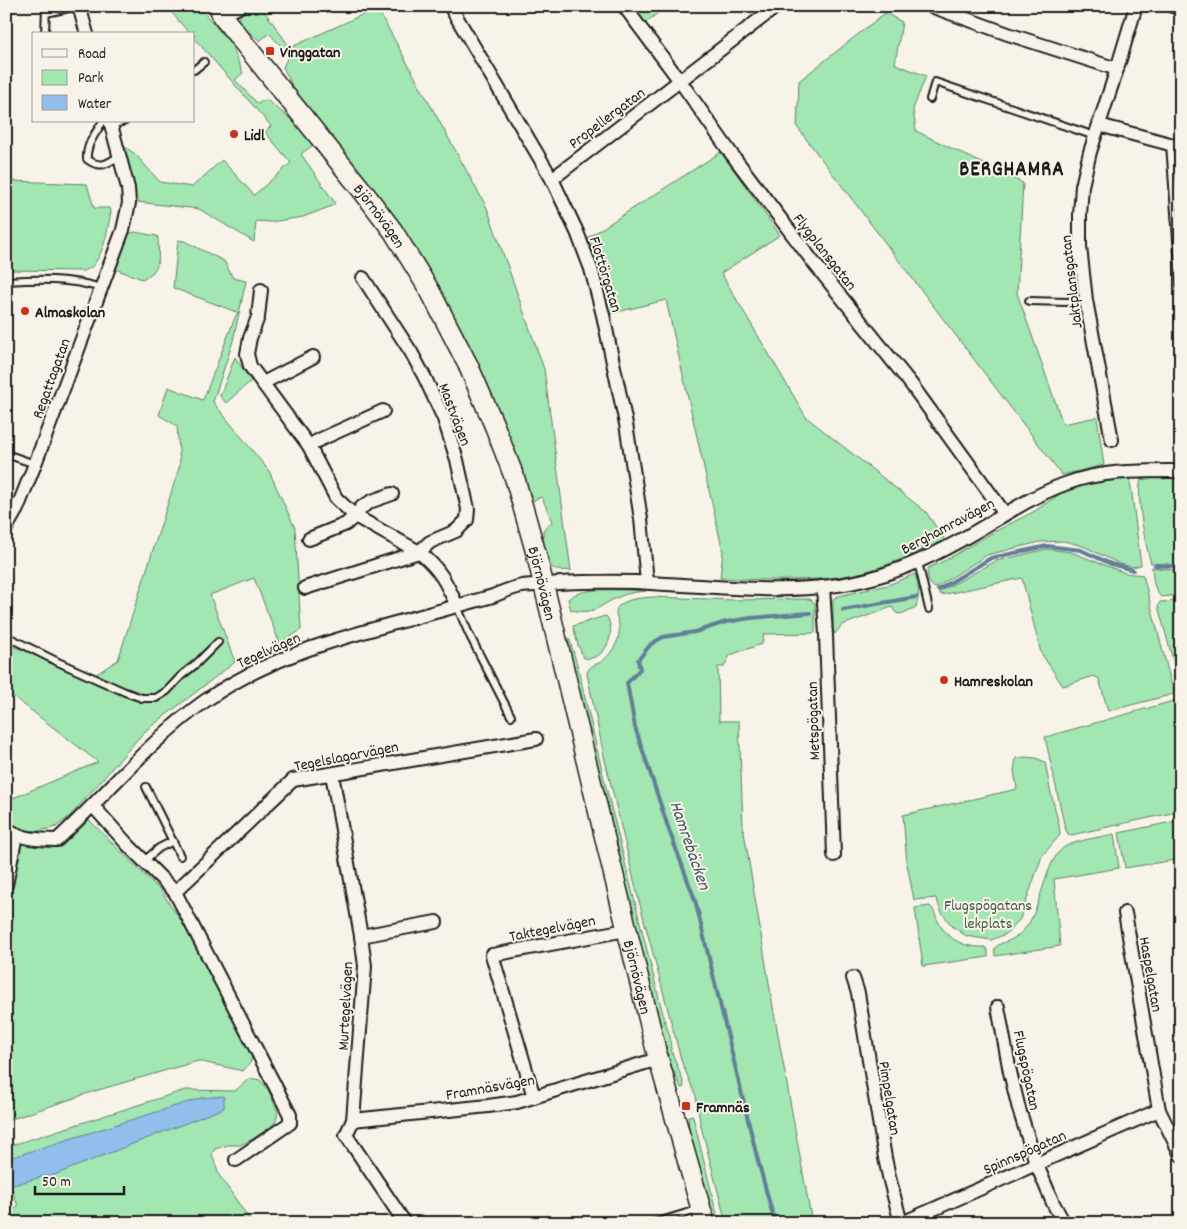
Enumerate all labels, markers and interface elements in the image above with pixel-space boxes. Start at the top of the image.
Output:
legend [32,32,195,122]
place label: Vinggatan [280,42,340,65]
text: Road [78,44,106,66]
marker: Vinggatan [264,45,276,57]
text: Park [78,68,104,90]
street label: Propellergatan [564,83,651,155]
text: Water [78,94,112,116]
place label: Lidl [244,125,265,148]
marker: Lidl [228,128,240,140]
district label: BERGHAMRA [959,156,1065,186]
street label: Björnövägen [347,179,410,253]
street label: Flygplansgatan [786,209,862,296]
street label: Flottörgatan [582,234,627,316]
street label: Jaktplansgatan [1055,234,1090,330]
place label: Almaskolan [35,302,105,325]
marker: Almaskolan [19,305,31,317]
street label: Regattagatan [27,335,78,422]
street label: Mastvägen [431,380,476,450]
street label: Berghamravägen [897,493,999,562]
street label: Björnövägen [521,544,561,623]
street label: Tegelvägen [234,627,304,675]
place label: Hamreskolan [954,671,1033,694]
marker: Hamreskolan [938,674,950,686]
street label: Metspögatan [802,681,827,761]
street label: Tegelslagarvägen [292,736,401,779]
water label: Hamrebäcken [662,798,716,894]
park label: Flugspögatans lekplats [944,895,1032,936]
street label: Taktegelvägen [507,910,598,949]
street label: Haspelgatan [1132,935,1167,1014]
street label: Björnövägen [616,938,656,1017]
street label: Murtegelvägen [333,961,360,1051]
street label: Flugspögatan [1006,1028,1045,1113]
street label: Pimpelgatan [871,1060,906,1137]
street label: Framnäsvägen [444,1069,537,1108]
place label: Framnäs [696,1097,750,1120]
marker: Framnäs [680,1100,692,1112]
street label: Spinnspögatan [980,1125,1070,1182]
scale bar [35,1164,124,1196]
text: 50 m [42,1172,71,1194]

